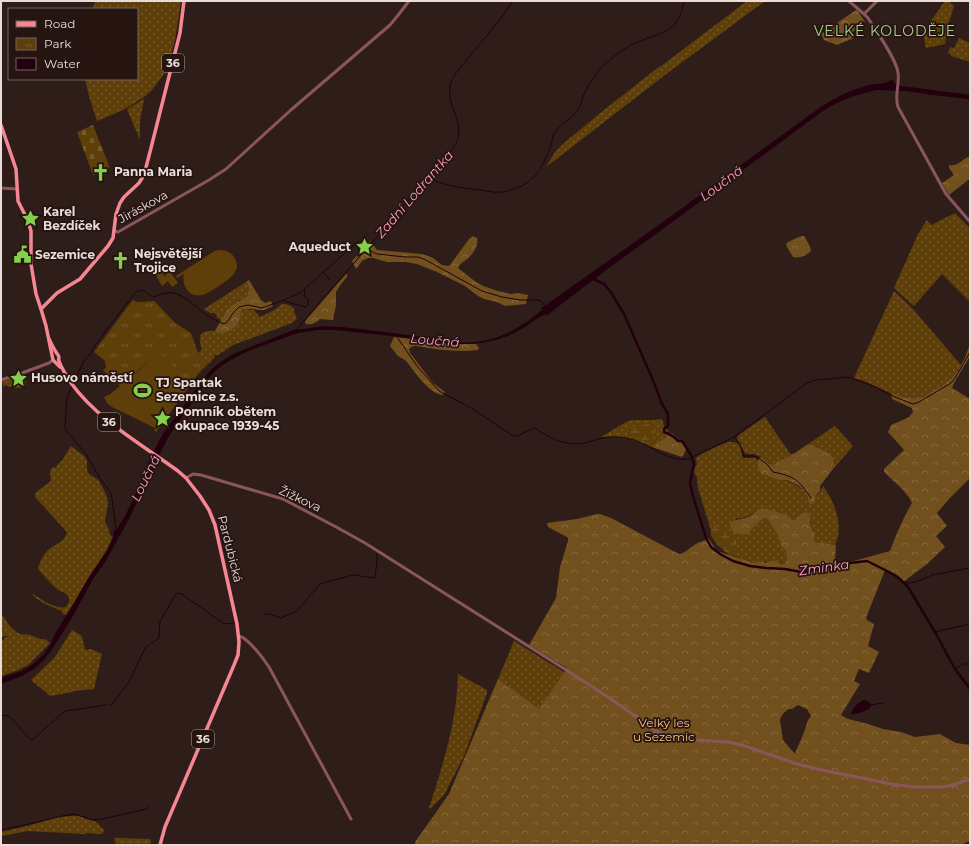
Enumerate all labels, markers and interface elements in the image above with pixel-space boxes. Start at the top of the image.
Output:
legend [8,8,138,80]
text: Road [44,16,75,31]
district label: VELKÉ KOLODĚJE [814,22,956,40]
text: Park [44,36,72,51]
road number: 36 [162,54,184,72]
text: Water [44,56,81,71]
water label: Zadní Lodrantka [371,147,456,242]
church icon: Panna Maria [91,162,111,182]
water label: Loučná [696,162,746,204]
place label: Panna Maria [114,164,192,179]
street label: Jiráskova [115,187,170,227]
place label: Karel Bezdíček [43,204,101,233]
place icon: Karel Bezdíček [20,209,40,229]
place icon: Aqueduct [354,237,374,257]
place label: Aqueduct [288,239,352,254]
public building icon: Sezemice [12,245,32,265]
place label: Nejsvětější Trojice [134,246,203,275]
place label: Sezemice [35,247,95,262]
church icon: Nejsvětější Trojice [111,251,131,271]
water label: Loučná [410,330,460,350]
place icon: Husovo náměstí [8,368,28,388]
place label: Husovo náměstí [31,370,134,385]
place label: TJ Spartak Sezemice z.s. [156,375,239,404]
sports icon: TJ Spartak Sezemice z.s. [133,380,153,400]
place label: Pomník obětem okupace 1939-45 [175,404,280,433]
place icon: Pomník obětem okupace 1939-45 [152,409,172,429]
road number: 36 [98,413,120,431]
water label: Loučná [127,452,163,504]
street label: Žižkova [277,482,324,515]
street label: Pardubická [215,514,246,584]
water label: Zminka [797,556,850,579]
park label: Velký les u Sezemic [633,715,695,744]
road number: 36 [192,730,214,748]

